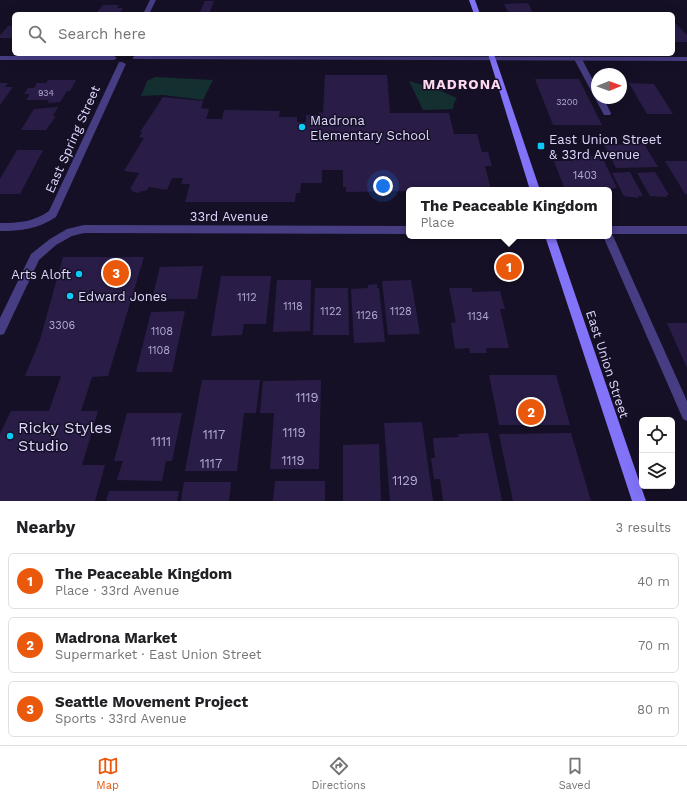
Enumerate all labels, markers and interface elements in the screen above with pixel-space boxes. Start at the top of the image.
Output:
search box [12,12,675,56]
icon: search [26,23,48,45]
text: Search here [58,25,146,43]
north arrow [591,68,627,104]
district label: MADRONA [423,76,502,92]
street label: East Spring Street [42,83,103,195]
house number: 934 [38,88,55,98]
house number: 3200 [556,97,578,107]
place label: Madrona Elementary School [310,113,430,143]
marker: Madrona Elementary School [297,122,307,132]
place label: East Union Street & 33rd Avenue [549,132,662,162]
marker: East Union Street & 33rd Avenue [536,141,546,151]
house number: 1403 [573,169,597,182]
your location [373,176,393,196]
popup [406,187,612,239]
text: The Peaceable Kingdom [420,197,598,215]
street label: 33rd Avenue [190,209,268,224]
text: Place [420,215,454,230]
pin: 1 [496,252,522,282]
pin: 3 [103,258,129,288]
place label: Arts Aloft [11,267,72,282]
marker: Arts Aloft [74,269,84,279]
place label: Edward Jones [78,289,167,304]
marker: Edward Jones [65,291,75,301]
house number: 1112 [237,291,257,304]
house number: 1118 [283,300,303,313]
house number: 1122 [320,305,342,318]
house number: 1128 [390,305,412,318]
street label: East Union Street [583,308,632,420]
house number: 1126 [356,309,378,322]
house number: 1134 [467,310,489,323]
house number: 3306 [49,319,75,332]
house number: 1108 [151,325,173,338]
house number: 1108 [148,344,170,357]
house number: 1119 [295,390,319,405]
pin: 2 [518,397,544,427]
map controls [639,417,675,489]
button: locate [639,417,675,453]
place label: Ricky Styles Studio [18,418,112,455]
house number: 1119 [282,425,306,440]
house number: 1117 [203,427,225,442]
marker: Ricky Styles Studio [5,431,15,441]
house number: 1111 [151,434,171,449]
house number: 1119 [281,453,305,468]
button: layers [639,453,675,489]
house number: 1117 [200,456,222,471]
house number: 1129 [392,473,418,488]
text: Nearby [16,517,75,537]
text: 3 results [616,520,671,535]
text: The Peaceable Kingdom [55,565,232,583]
text: 1 [27,574,33,589]
text: 40 m [637,574,670,589]
text: Place · 33rd Avenue [55,583,179,598]
text: Madrona Market [55,629,177,647]
text: 2 [26,638,34,653]
text: 70 m [638,638,670,653]
text: Supermarket · East Union Street [55,647,261,662]
text: Seattle Movement Project [55,693,248,711]
text: 3 [26,702,34,717]
text: 80 m [637,702,670,717]
text: Sports · 33rd Avenue [55,711,187,726]
tab: Map [96,755,119,792]
tab: Directions [312,755,366,792]
tab: Saved [559,755,591,792]

